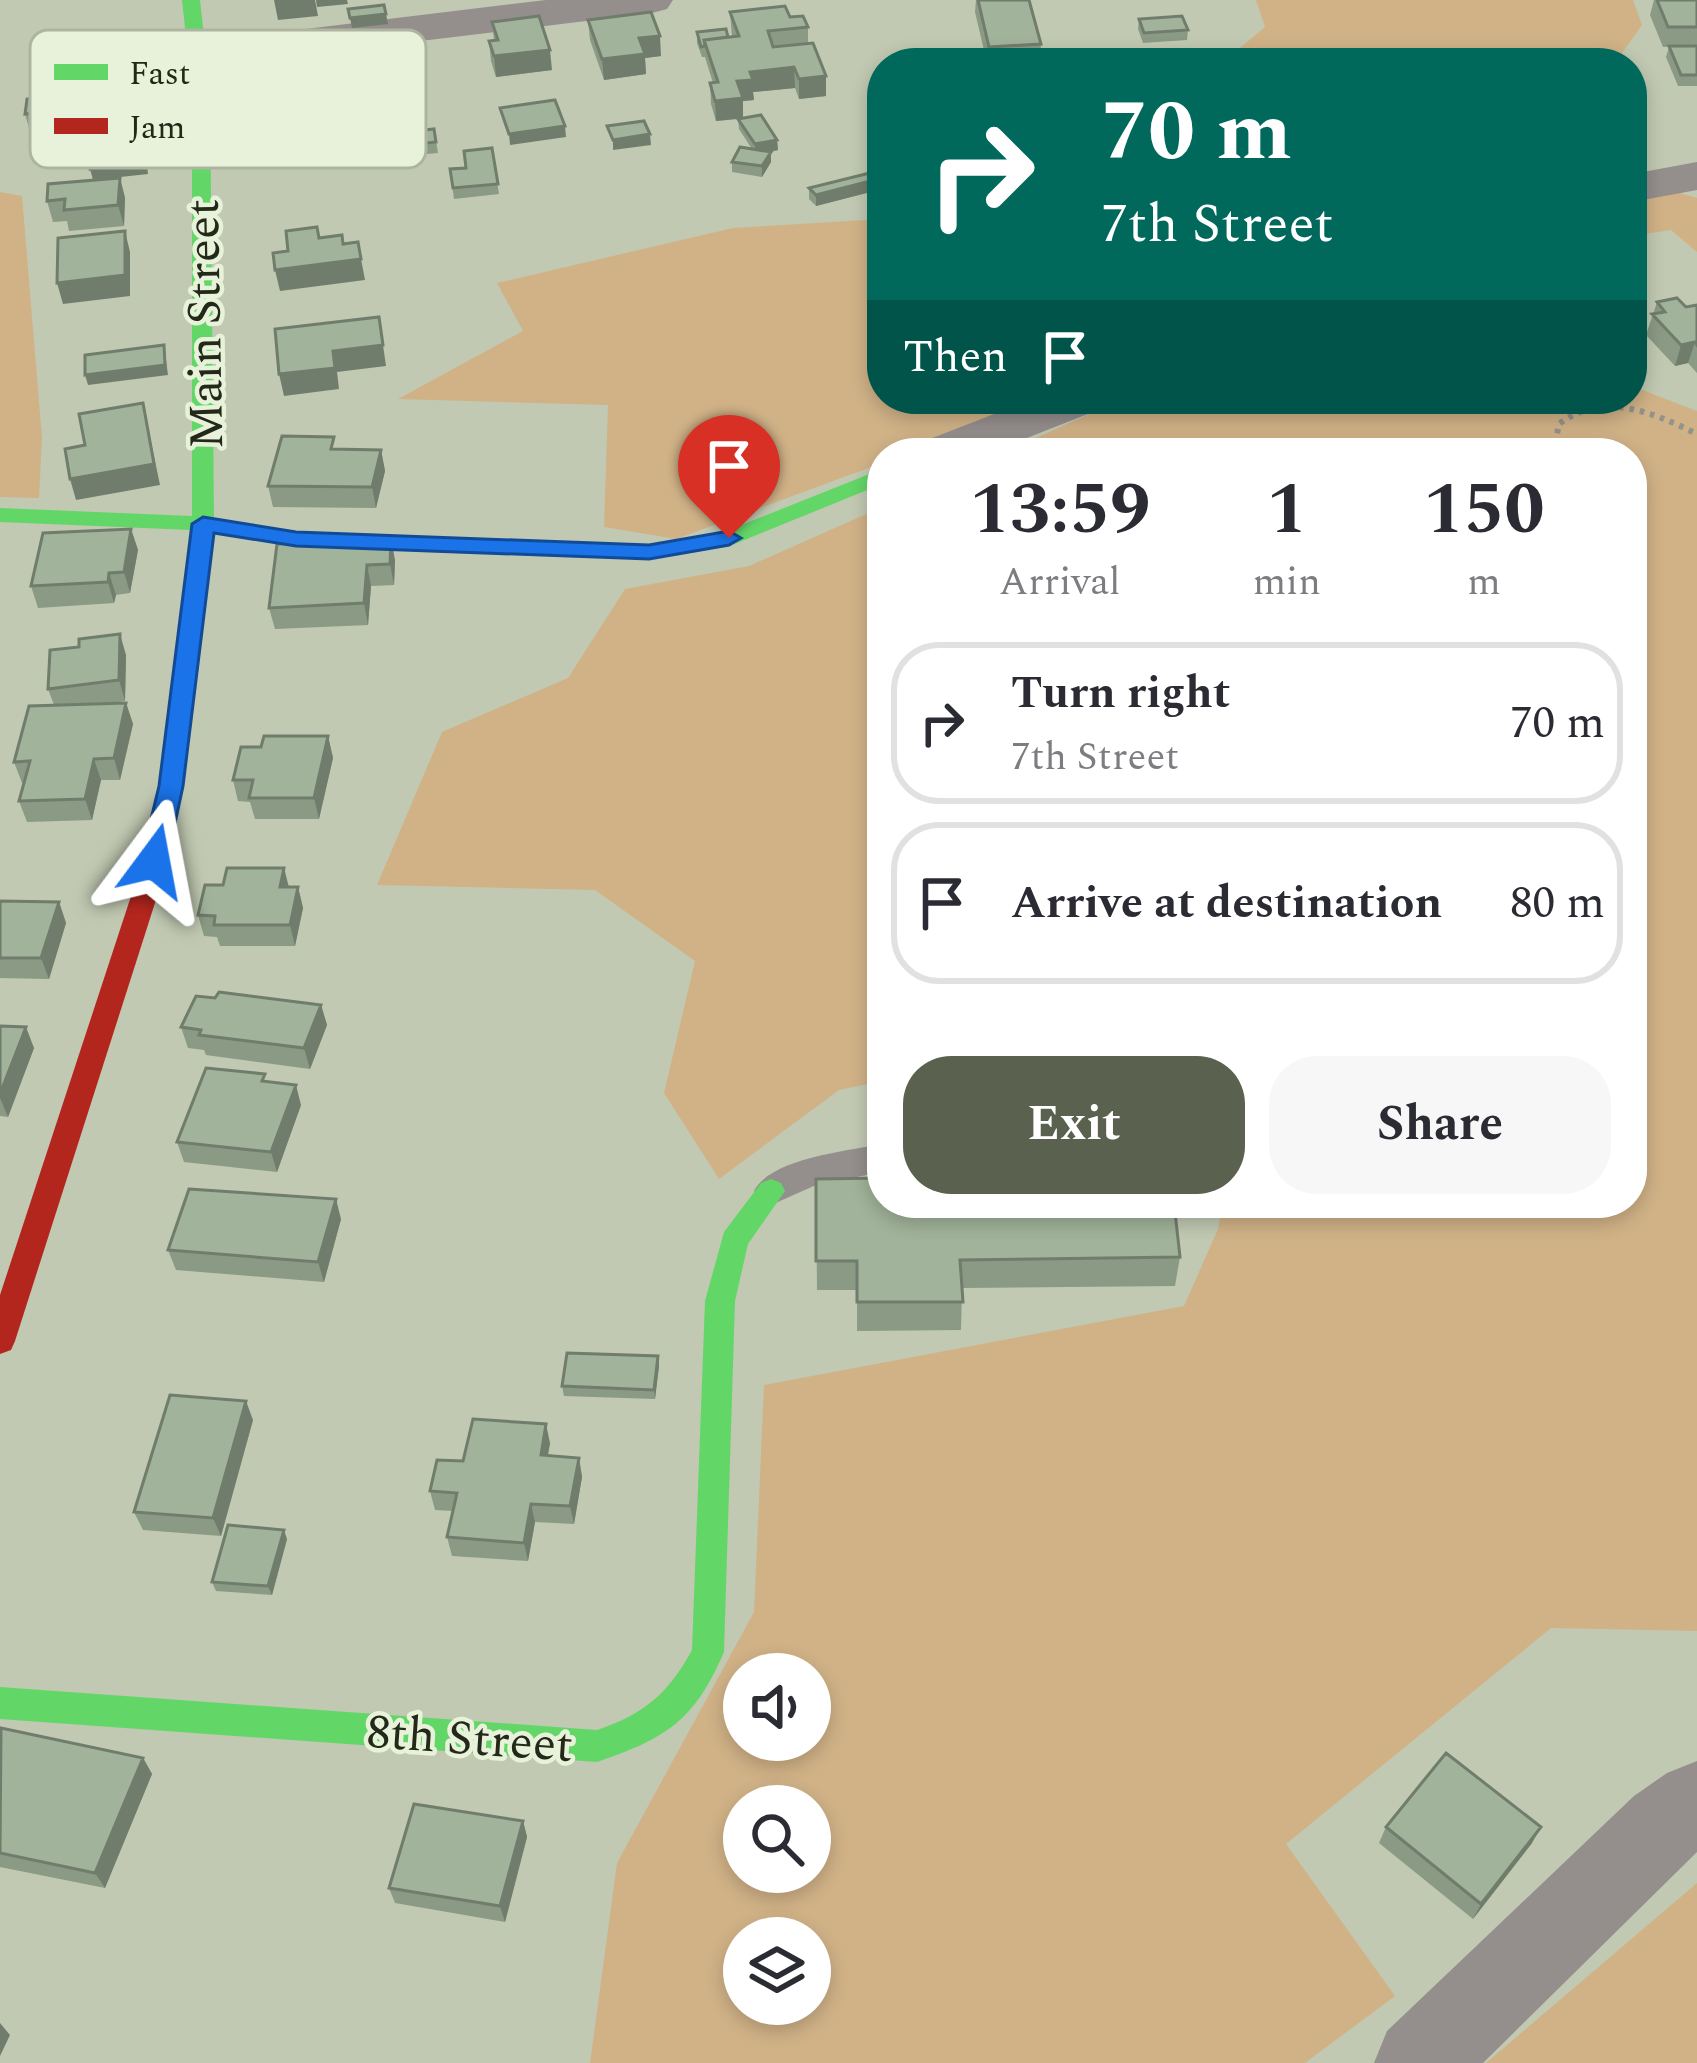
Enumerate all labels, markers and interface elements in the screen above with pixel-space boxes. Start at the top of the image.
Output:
legend [30,30,426,168]
text: Fast [129,49,190,99]
text: 70 m [1101,69,1292,197]
icon: right [903,96,1059,252]
text: Jam [129,103,185,153]
text: 7th Street [1101,184,1334,266]
street label: Main Street [167,198,244,450]
text: Then [903,323,1008,392]
icon: arrive [1032,324,1098,390]
pin [678,415,780,538]
icon: arrive [696,433,762,499]
text: 13:59 [969,456,1150,565]
text: 1 [1267,456,1307,565]
text: 150 [1423,456,1545,565]
text: Arrival [999,553,1121,612]
text: min [1253,553,1321,612]
text: m [1467,553,1501,612]
text: Turn right [1011,659,1230,728]
text: 70 m [1510,689,1605,758]
icon: right [909,690,975,756]
text: 7th Street [1011,728,1179,787]
position arrow [91,798,217,924]
text: Arrive at destination [1011,869,1442,938]
text: 80 m [1510,869,1605,938]
icon: arrive [909,870,975,936]
button: Exit [903,1056,1245,1194]
button: Share [1269,1056,1611,1194]
map controls [723,1653,831,2025]
button: sound [723,1653,831,1761]
street label: 8th Street [364,1696,576,1783]
button: search [723,1785,831,1893]
button: layers [723,1917,831,2025]

